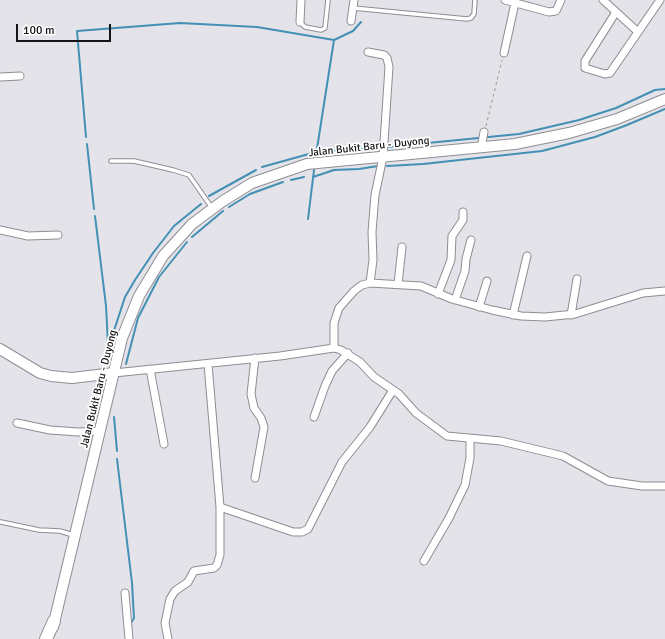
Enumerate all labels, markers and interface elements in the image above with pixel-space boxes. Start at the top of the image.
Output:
scale bar [18,16,113,42]
text: 100 m [23,23,55,38]
street label: Jalan Bukit Baru - Duyong [308,134,430,160]
street label: Jalan Bukit Baru - Duyong [78,328,120,450]

